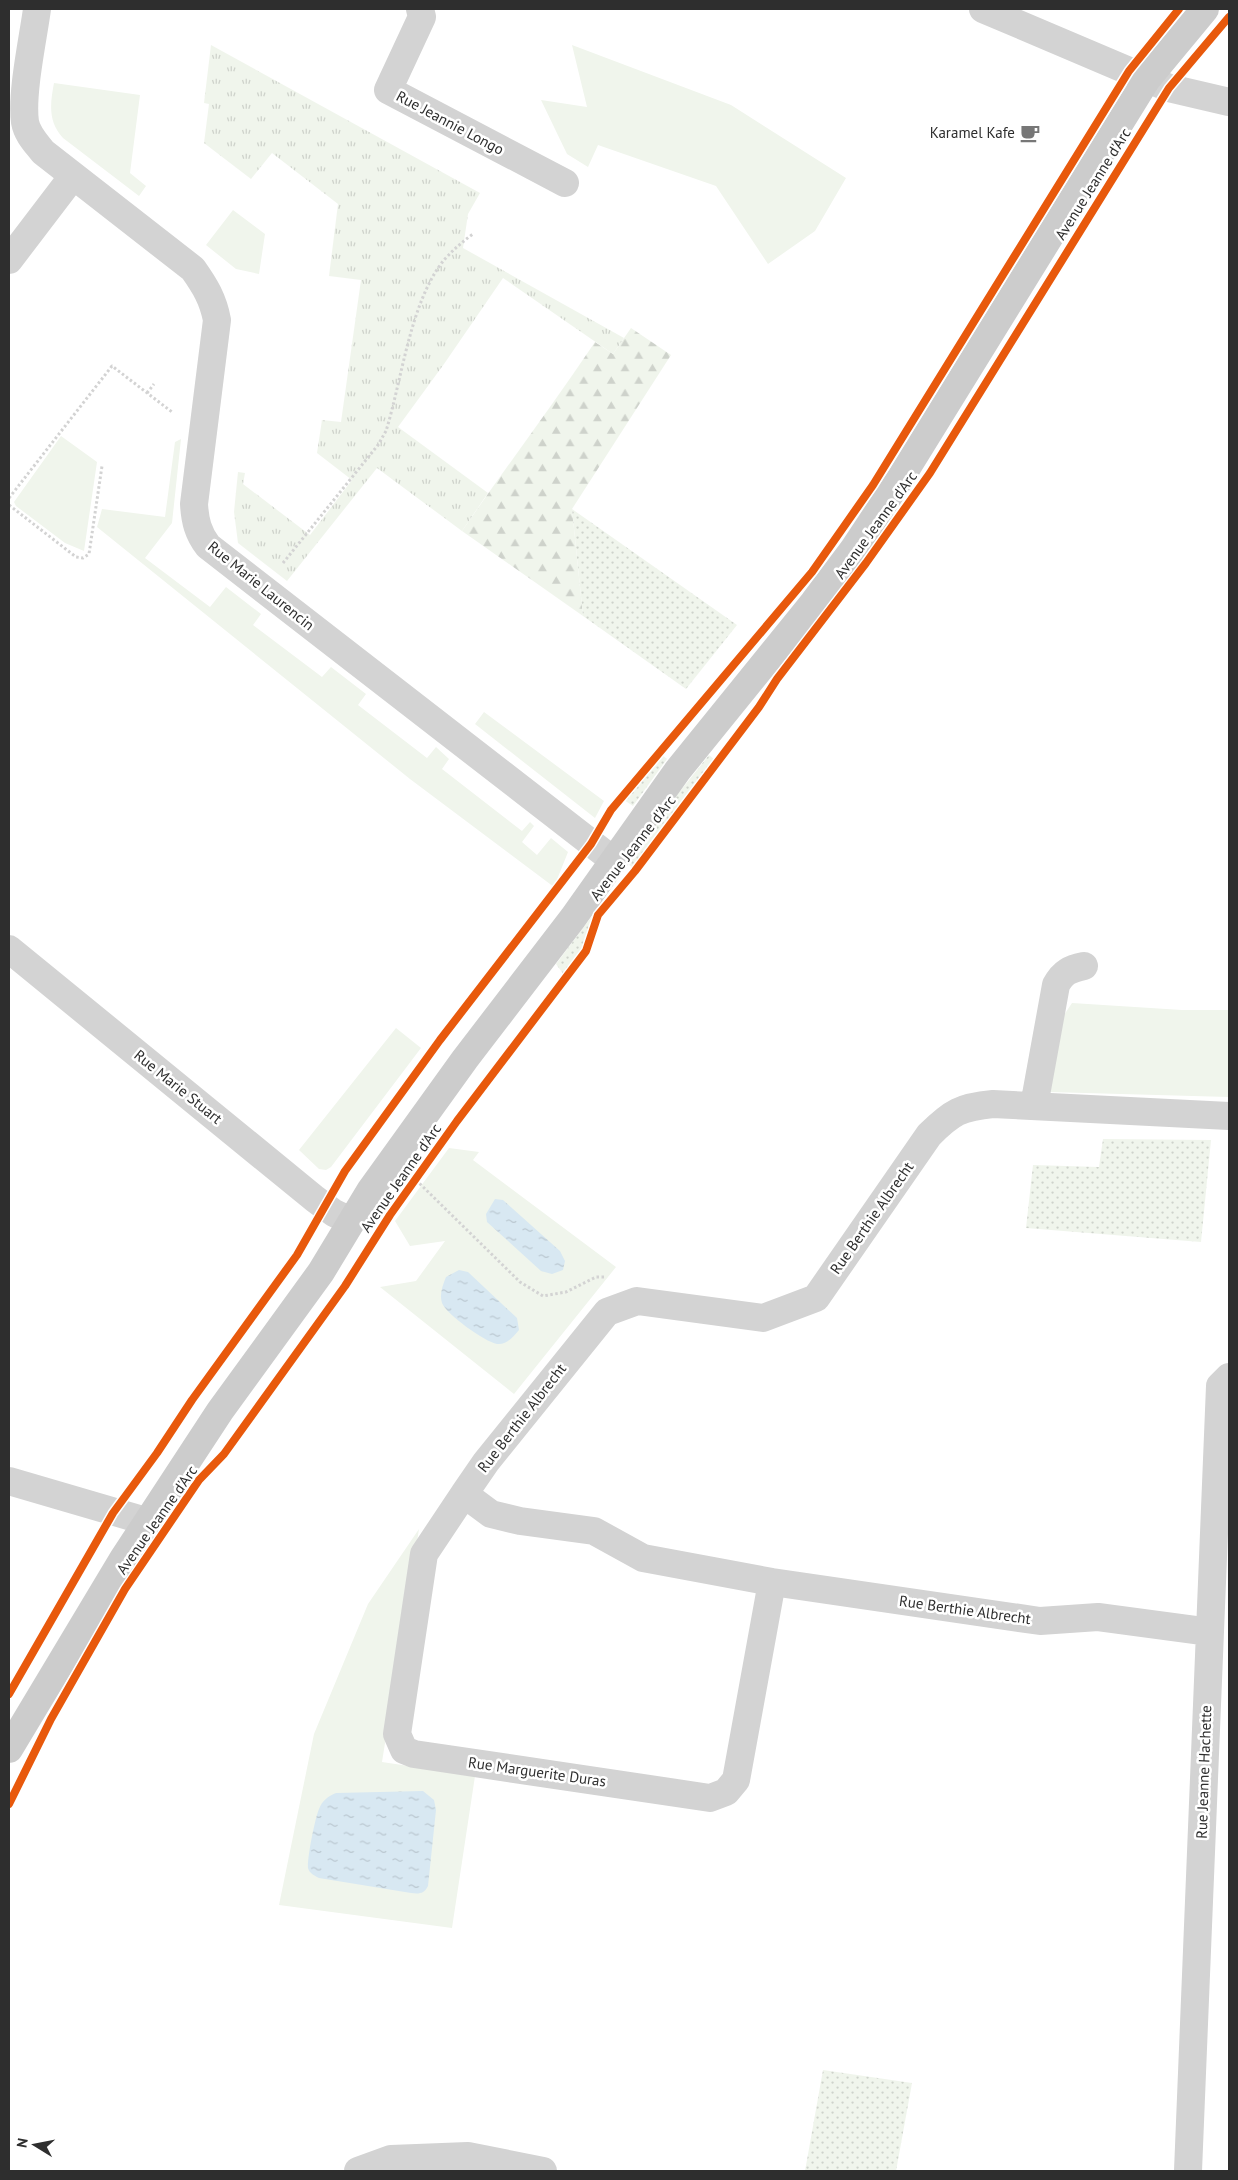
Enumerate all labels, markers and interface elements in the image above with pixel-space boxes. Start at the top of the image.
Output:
street label: Rue Jeannie Longo [393,86,507,159]
cafe icon: Karamel Kafe [1019,122,1041,144]
place label: Karamel Kafe [930,123,1015,142]
street label: Avenue Jeanne d'Arc [1050,124,1135,243]
street label: Avenue Jeanne d'Arc [830,467,921,582]
street label: Rue Marie Laurencin [204,537,318,634]
street label: Avenue Jeanne d'Arc [586,791,680,904]
street label: Rue Marie Stuart [130,1045,226,1128]
street label: Avenue Jeanne d'Arc [356,1119,445,1236]
street label: Rue Berthie Albrecht [826,1158,917,1278]
street label: Rue Berthie Albrecht [473,1360,570,1476]
street label: Avenue Jeanne d'Arc [112,1461,201,1578]
street label: Rue Berthie Albrecht [898,1591,1032,1628]
street label: Rue Jeanne Hachette [1192,1705,1215,1839]
street label: Rue Marguerite Duras [467,1752,607,1791]
north arrow [10,2120,60,2170]
text: N [13,2137,32,2149]

